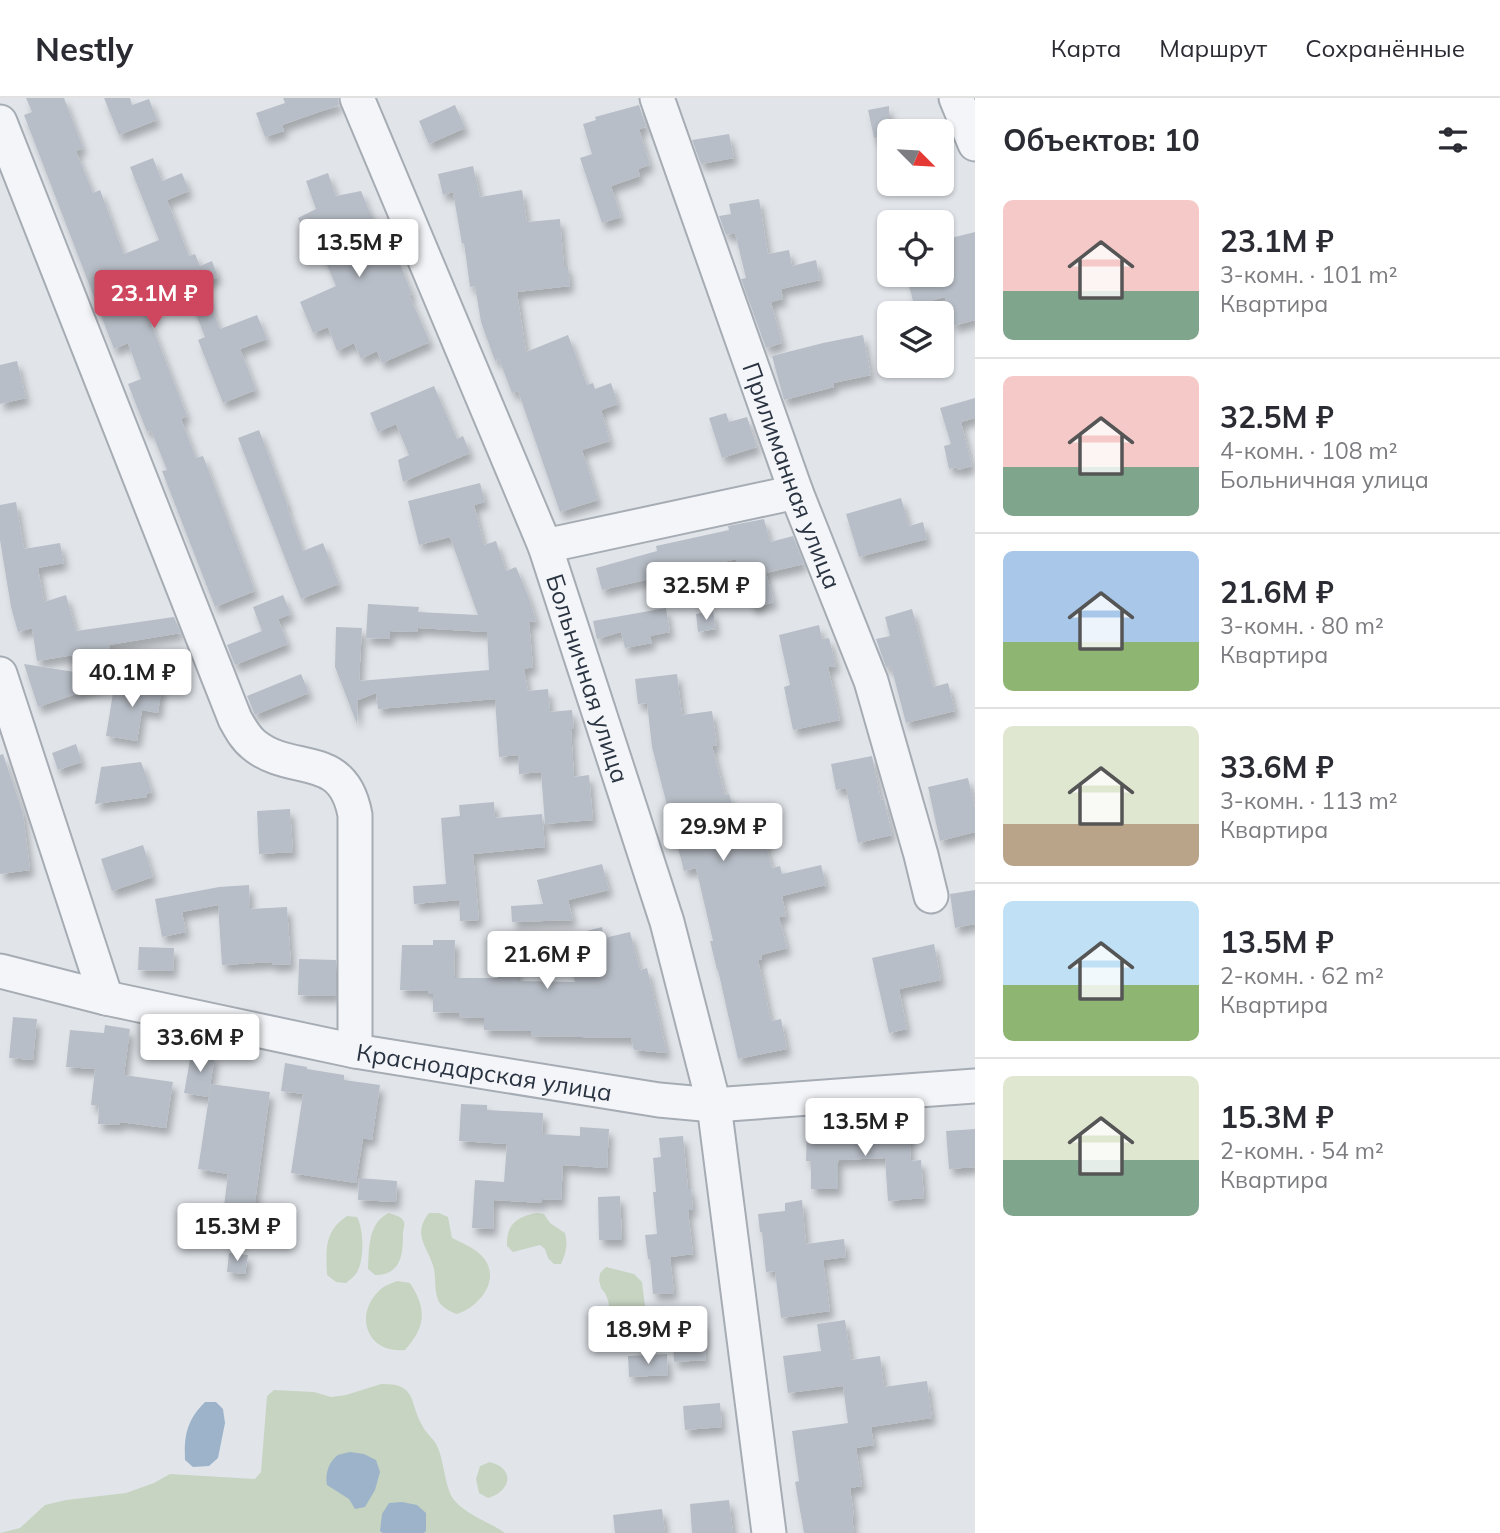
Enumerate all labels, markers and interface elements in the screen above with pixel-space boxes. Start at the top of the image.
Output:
text: Nestly [35,28,133,69]
text: Карта [1051,33,1121,63]
text: Маршрут [1159,33,1267,63]
text: Сохранённые [1305,33,1465,63]
north arrow [877,119,954,196]
map controls [877,119,954,378]
text: Объектов: 10 [1003,121,1200,159]
icon: filters [1434,121,1472,159]
button: locate [877,210,954,287]
pin: 13.5M ₽ [294,220,424,279]
text: 23.1M ₽ [1220,222,1334,260]
text: 13.5M ₽ [315,227,403,256]
icon: home [1059,228,1143,312]
text: 3-комн. · 101 m² [1220,260,1398,289]
pin: 23.1M ₽ [89,271,219,330]
text: 23.1M ₽ [110,278,198,307]
text: Квартира [1220,289,1328,318]
button: layers [877,301,954,378]
street label: Прилиманная улица [736,358,848,593]
text: 32.5M ₽ [1220,398,1334,436]
icon: home [1059,404,1143,488]
text: 4-комн. · 108 m² [1220,436,1398,465]
text: Больничная улица [1220,465,1429,494]
pin: 32.5M ₽ [641,562,771,622]
street label: Больничная улица [540,570,636,787]
text: 32.5M ₽ [662,570,750,599]
text: 21.6M ₽ [1220,573,1334,611]
icon: home [1059,579,1143,663]
text: 3-комн. · 80 m² [1220,611,1384,640]
text: Квартира [1220,640,1328,669]
pin: 40.1M ₽ [67,650,197,709]
text: 40.1M ₽ [88,657,176,686]
text: 33.6M ₽ [1220,748,1334,786]
icon: home [1059,754,1143,838]
text: 3-комн. · 113 m² [1220,786,1398,815]
pin: 29.9M ₽ [658,804,788,863]
text: 29.9M ₽ [679,811,767,840]
text: Квартира [1220,815,1328,844]
text: 13.5M ₽ [1220,923,1334,961]
icon: home [1059,929,1143,1013]
pin: 21.6M ₽ [482,932,612,991]
text: 21.6M ₽ [503,939,591,968]
text: 2-комн. · 62 m² [1220,961,1384,990]
text: Квартира [1220,990,1328,1019]
pin: 33.6M ₽ [135,1014,265,1074]
text: 33.6M ₽ [156,1022,244,1051]
street label: Краснодарская улица [354,1036,614,1107]
pin: 13.5M ₽ [800,1098,930,1158]
text: 15.3M ₽ [1220,1098,1334,1136]
icon: home [1059,1104,1143,1188]
text: 13.5M ₽ [821,1106,909,1135]
text: 2-комн. · 54 m² [1220,1136,1384,1165]
text: Квартира [1220,1165,1328,1194]
pin: 15.3M ₽ [172,1204,302,1263]
text: 15.3M ₽ [193,1211,281,1240]
pin: 18.9M ₽ [583,1306,713,1366]
text: 18.9M ₽ [604,1314,692,1343]

